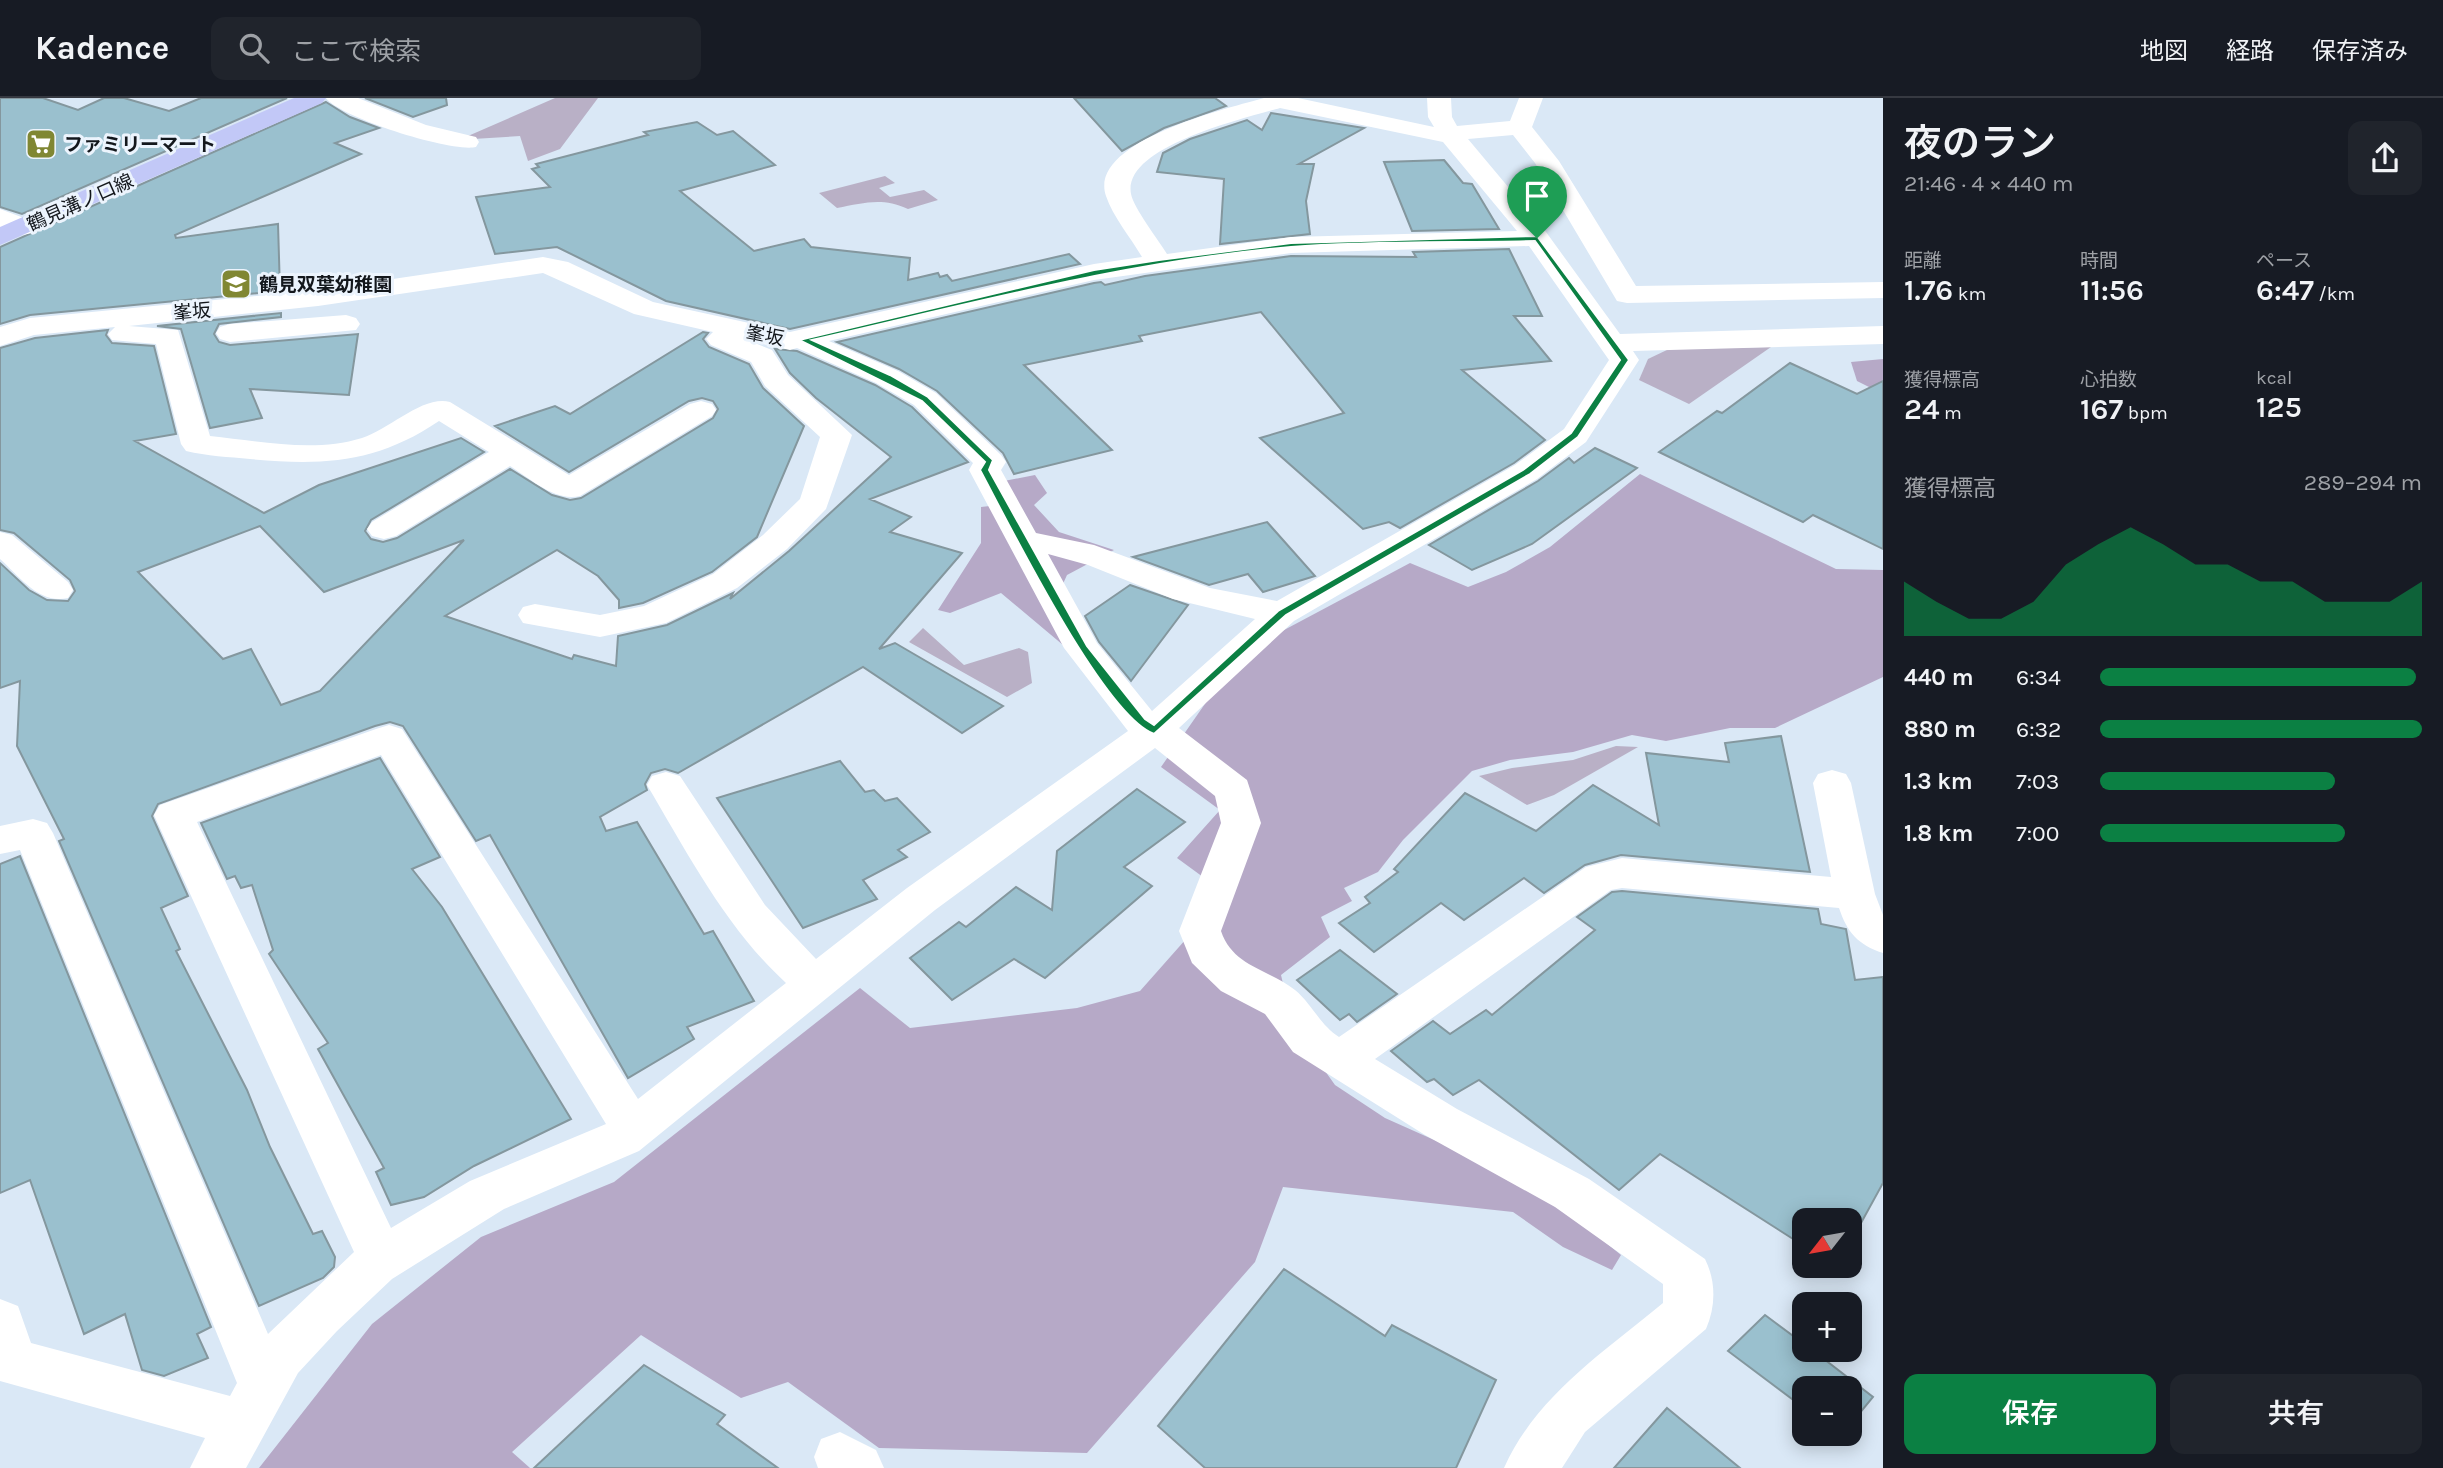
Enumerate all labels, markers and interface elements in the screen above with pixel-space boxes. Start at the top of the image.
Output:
search box [211,17,701,80]
text: Kadence [35,29,169,67]
icon: search [235,29,273,67]
text: ここで検索 [291,36,421,67]
text: 地図 [2140,37,2188,65]
text: 経路 [2226,37,2274,65]
text: 保存済み [2312,37,2408,65]
text: 夜のラン [1904,121,2056,166]
button: share [2348,121,2422,195]
supermarket icon: ファミリーマート [24,127,58,161]
place label: ファミリーマート [64,134,216,156]
pin [1507,166,1567,238]
street label: 鶴見溝ノ口線 [24,170,137,236]
text: 21:46 · 4 × 440 m [1904,170,2073,197]
icon: arrive [1518,177,1556,215]
text: 距離 [1904,250,1942,272]
text: 時間 [2080,250,2118,272]
text: ペース [2256,250,2312,272]
school or university icon: 鶴見双葉幼稚園 [219,267,253,301]
text: 1.76 [1904,272,1953,308]
text: 11:56 [2080,272,2144,308]
text: 6:47 [2256,272,2314,308]
place label: 鶴見双葉幼稚園 [259,274,392,296]
text: km [1953,283,1986,305]
text: /km [2314,283,2355,305]
street label: 峯坂 [172,299,212,325]
street label: 峯坂 [744,322,786,350]
text: kcal [2256,367,2292,389]
text: 獲得標高 [1904,369,1980,391]
text: 心拍数 [2080,369,2137,391]
text: 125 [2256,389,2302,425]
text: 24 [1904,391,1940,427]
text: 167 [2080,391,2123,427]
text: m [1940,402,1962,424]
text: bpm [2123,402,2168,424]
text: 289–294 m [2304,469,2422,496]
text: 獲得標高 [1904,475,1996,502]
text: 440 m [1904,664,1974,691]
text: 6:34 [2016,664,2061,691]
text: 880 m [1904,716,1976,743]
text: 6:32 [2016,716,2061,743]
text: 1.3 km [1904,768,1973,795]
text: 7:03 [2016,768,2059,795]
text: 1.8 km [1904,820,1973,847]
text: 7:00 [2016,820,2059,847]
north arrow [1792,1208,1862,1278]
map controls [1792,1208,1862,1446]
button: + [1792,1292,1862,1362]
button: 保存 [1904,1374,2156,1454]
button: 共有 [2170,1374,2422,1454]
button: − [1792,1376,1862,1446]

